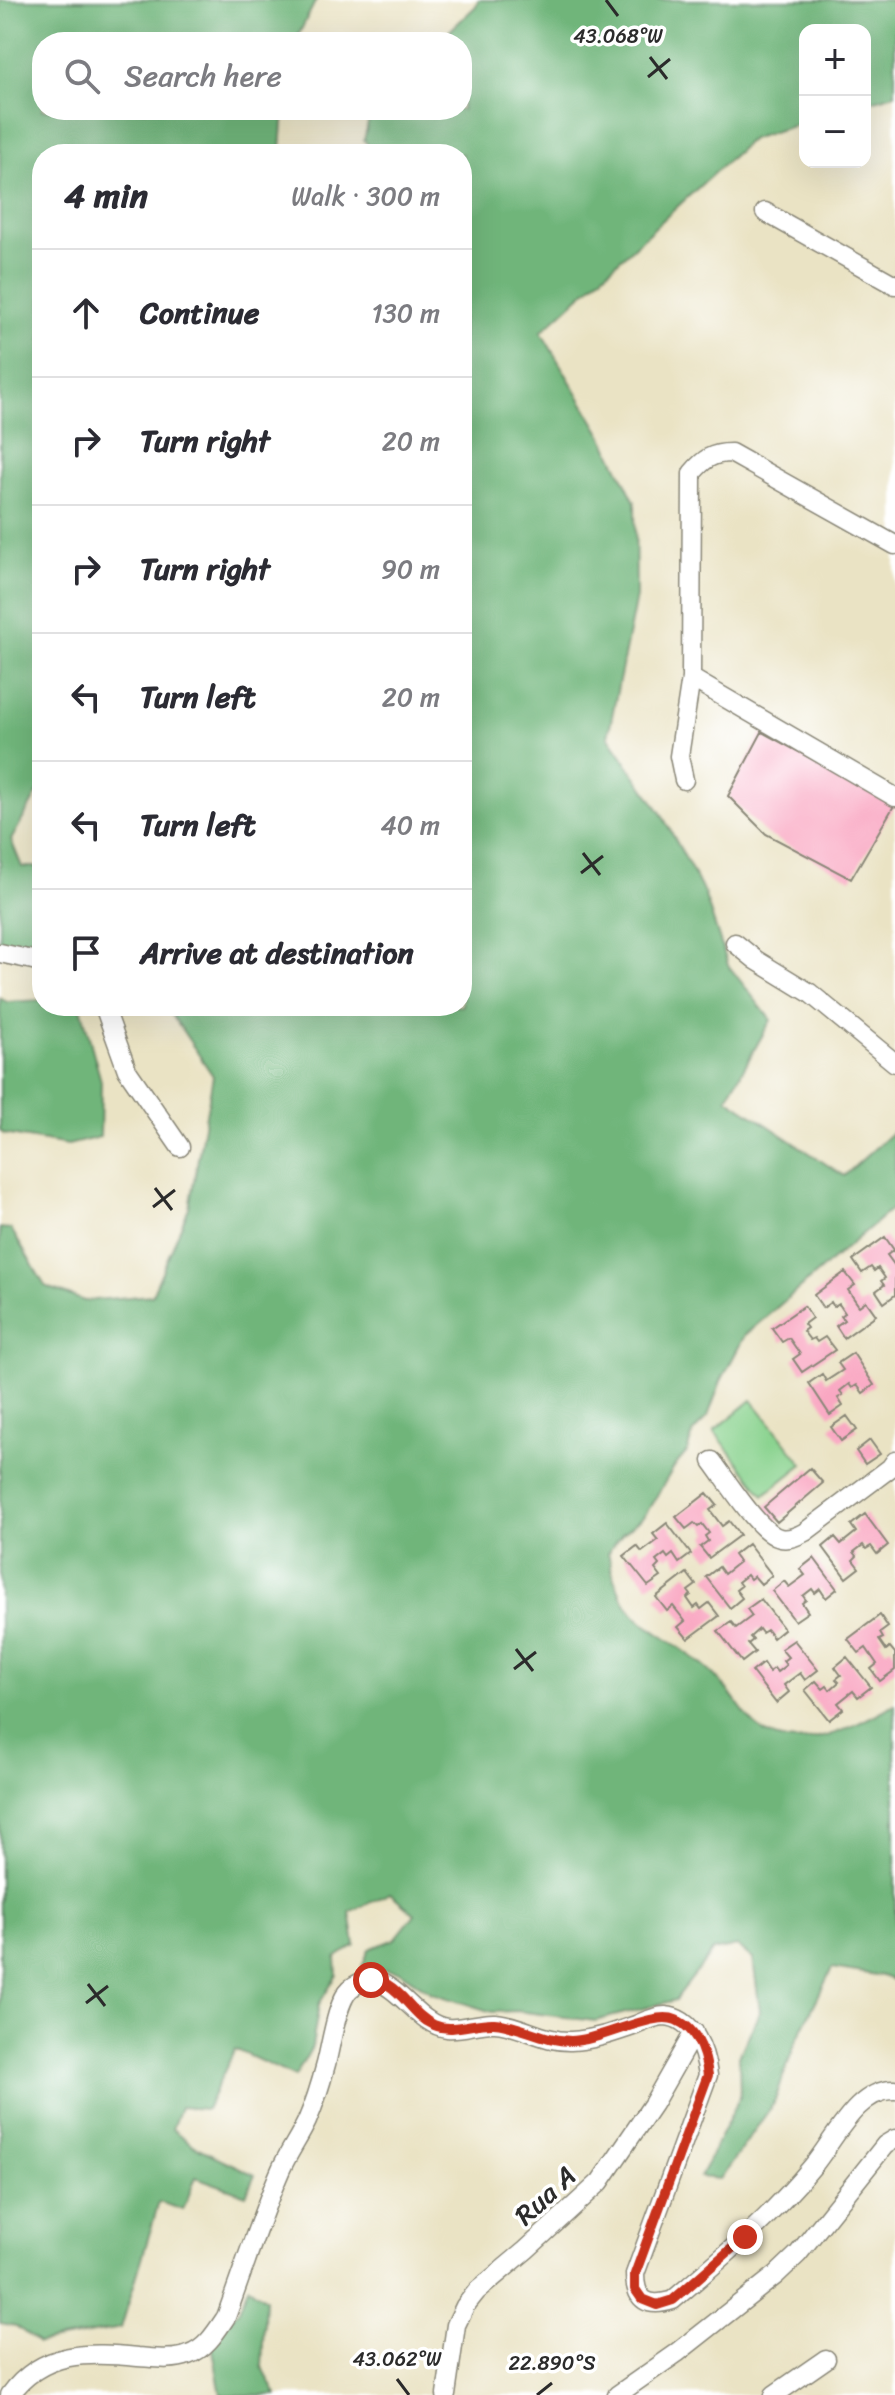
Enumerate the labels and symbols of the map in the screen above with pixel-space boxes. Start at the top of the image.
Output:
text: 43.068°W [573,19,663,54]
route start [353,1962,389,1998]
street label: Rua A [502,2153,588,2238]
route end [727,2219,763,2255]
text: 43.062°W [352,2342,442,2377]
text: 22.890°S [508,2346,596,2381]

